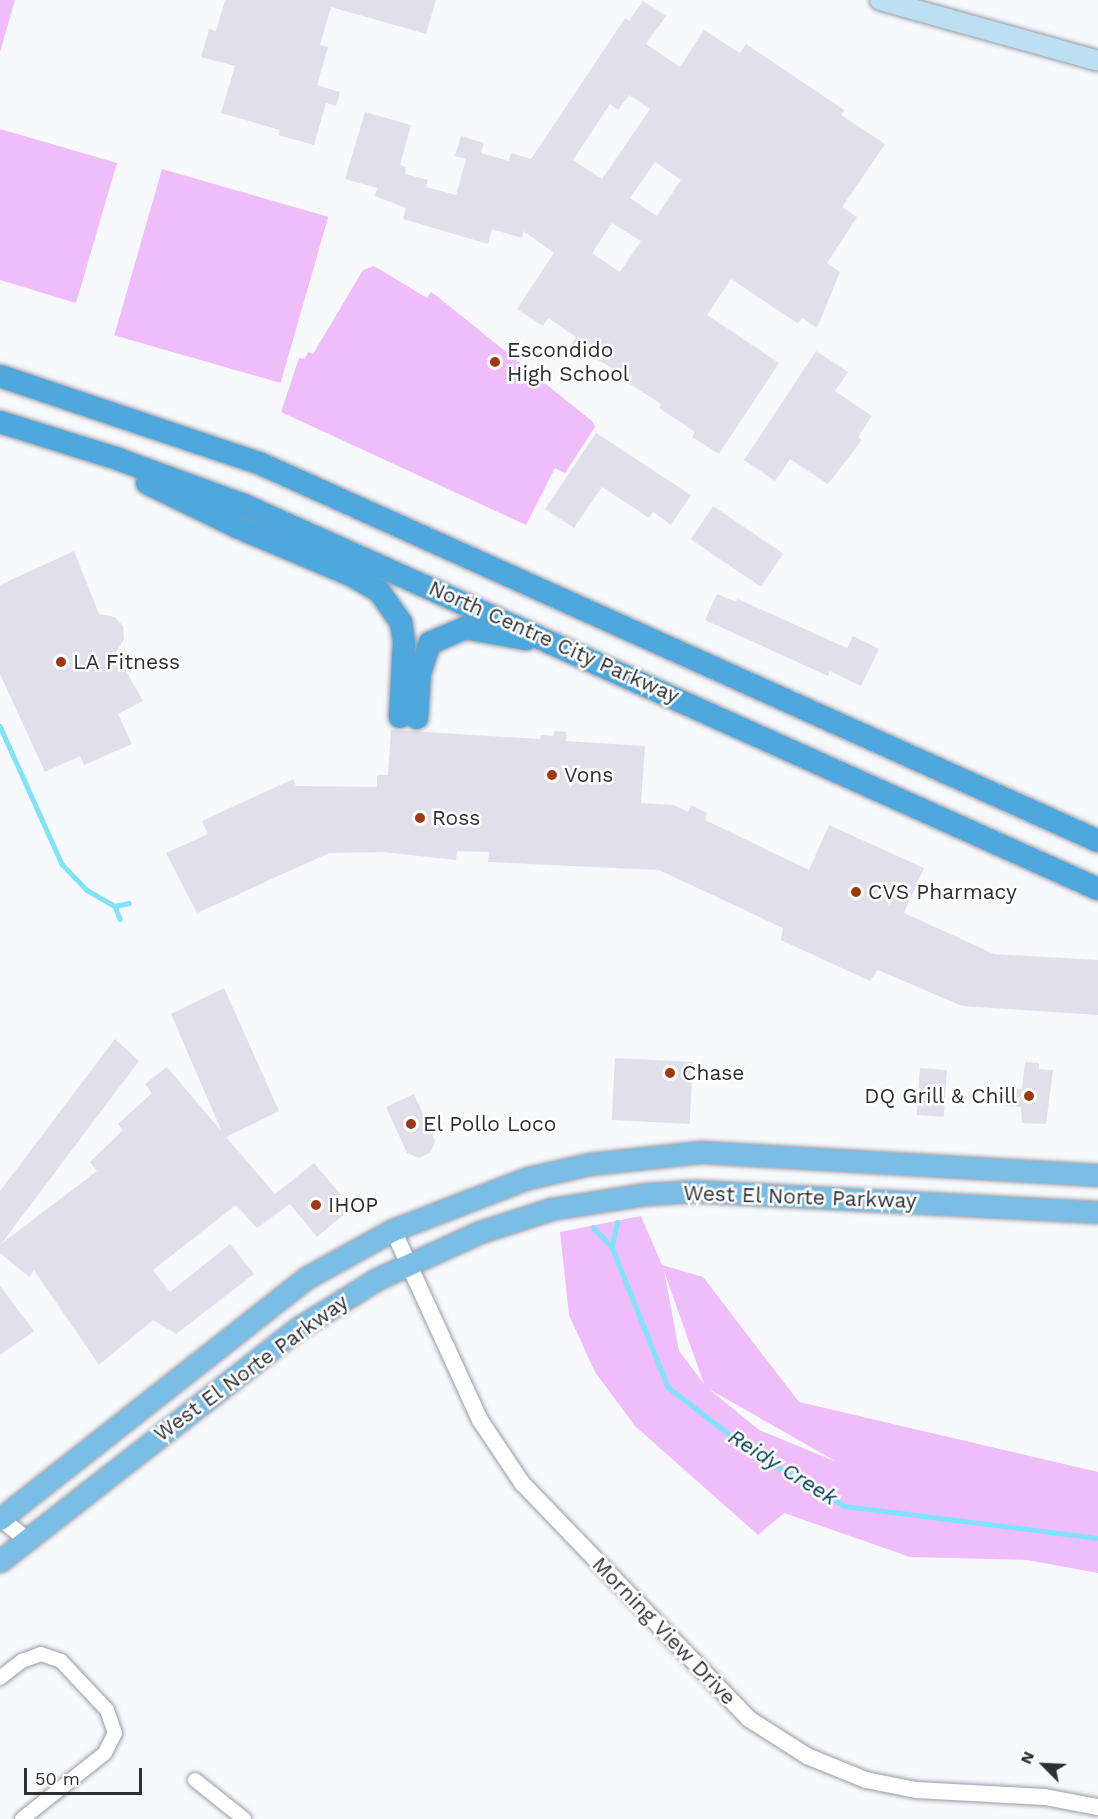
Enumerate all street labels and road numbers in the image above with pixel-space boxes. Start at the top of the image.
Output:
street label: North Centre City Parkway [425,575,683,709]
street label: West El Norte Parkway [683,1180,917,1214]
street label: West El Norte Parkway [149,1289,353,1447]
street label: Morning View Drive [587,1551,741,1711]

